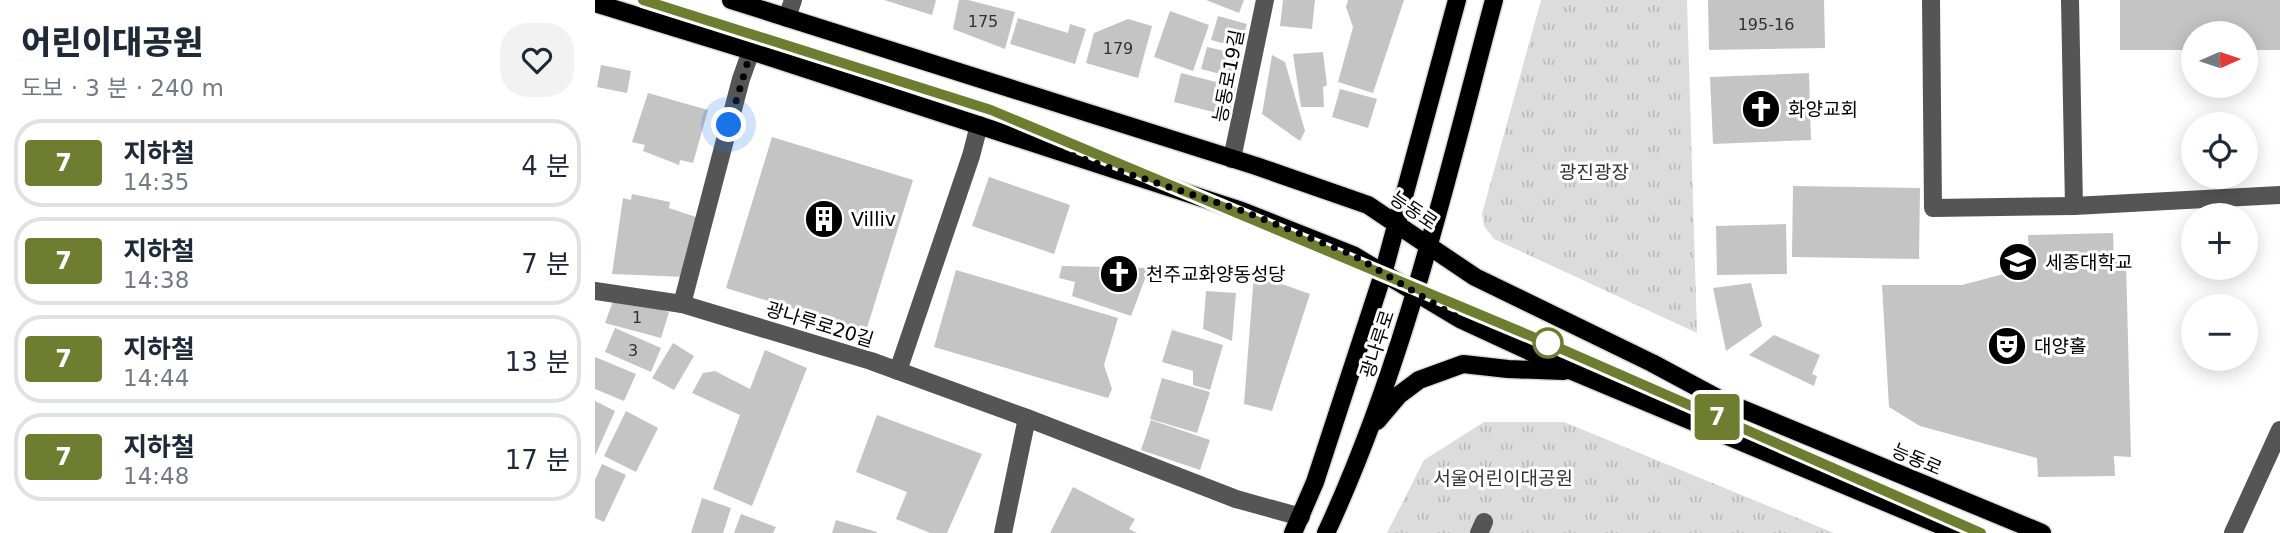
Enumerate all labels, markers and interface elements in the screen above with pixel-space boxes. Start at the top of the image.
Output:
house number: 175 [968,12,998,31]
house number: 195-16 [1738,15,1794,34]
north arrow [2181,21,2257,98]
map controls [2181,21,2258,371]
text: 어린이대공원 [21,23,203,62]
button: heart [500,23,574,97]
street label: 능동로19길 [1208,28,1248,124]
house number: 179 [1103,39,1133,58]
text: 도보 · 3 분 · 240 m [21,75,224,101]
church icon: 화양교회 [1740,88,1782,130]
place label: 화양교회 [1788,98,1858,120]
your location [711,107,746,142]
button: locate [2181,112,2258,189]
text: 지하철 [123,138,195,168]
text: 7 [55,149,72,177]
text: 4 분 [521,151,570,181]
park label: 광진광장 [1559,161,1629,183]
text: 14:35 [123,169,189,195]
street label: 능동로 [1386,186,1442,234]
building icon: Villiv [803,198,845,240]
button: + [2181,203,2258,280]
place label: Villiv [851,208,896,230]
text: 지하철 [123,236,195,266]
school or university icon: 세종대학교 [1997,241,2039,283]
text: 7 [55,247,72,275]
text: 7 분 [521,249,570,279]
place label: 세종대학교 [2045,251,2132,273]
church icon: 천주교화양동성당 [1098,253,1140,295]
place label: 천주교화양동성당 [1146,263,1286,285]
text: 14:38 [123,267,189,293]
button: − [2181,294,2258,371]
street label: 광나루로20길 [763,297,877,351]
street label: 광나루로 [1356,307,1398,381]
house number: 1 [632,308,642,327]
theatre icon: 대양홀 [1986,325,2028,367]
unlabelled marker [1533,328,1563,358]
text: 지하철 [123,334,195,364]
place label: 대양홀 [2034,335,2086,357]
house number: 3 [628,341,638,360]
text: 7 [55,345,72,373]
text: 13 분 [505,347,570,377]
text: 14:44 [123,365,189,391]
line badge: 7 [1694,394,1740,440]
text: 7 [1709,403,1725,431]
text: 지하철 [123,432,195,462]
street label: 능동로 [1889,439,1945,479]
text: 7 [55,443,72,471]
text: 17 분 [505,445,570,475]
text: 14:48 [123,463,189,489]
park label: 서울어린이대공원 [1433,467,1573,489]

